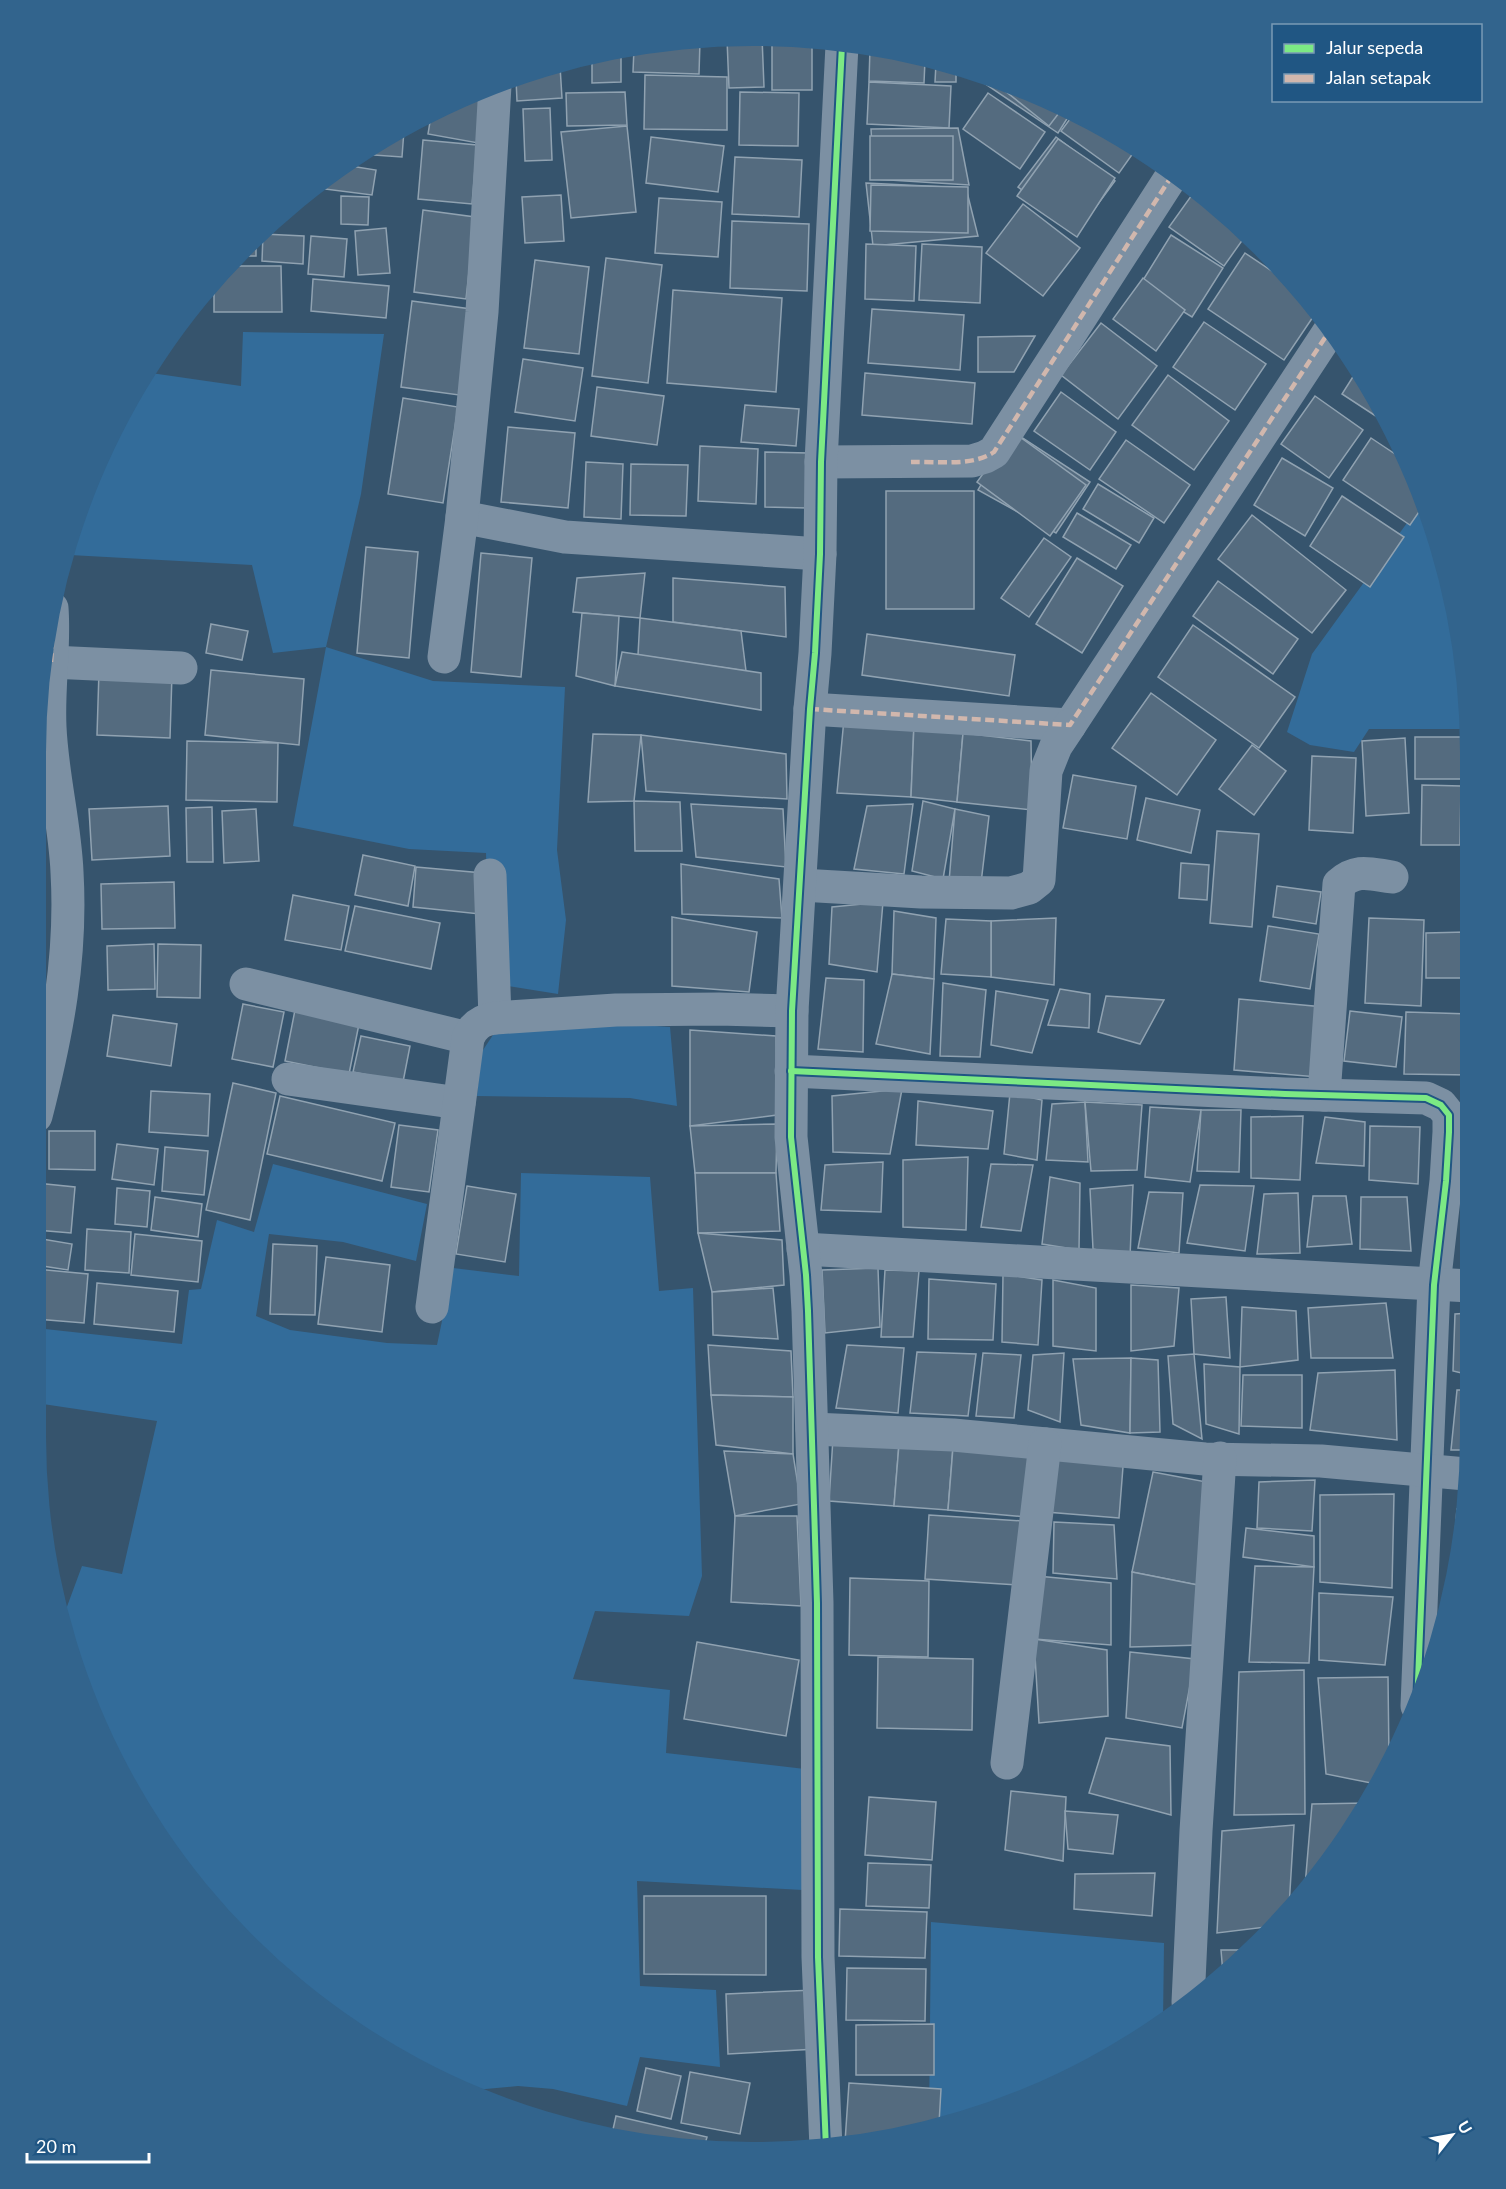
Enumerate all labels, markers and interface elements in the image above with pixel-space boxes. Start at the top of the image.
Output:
legend [1272,24,1482,102]
text: Jalur sepeda [1326,36,1423,58]
text: Jalan setapak [1326,66,1432,88]
north arrow [1422,2105,1482,2165]
text: U [1454,2117,1476,2137]
scale bar [27,2126,148,2164]
text: 20 m [36,2135,76,2157]

